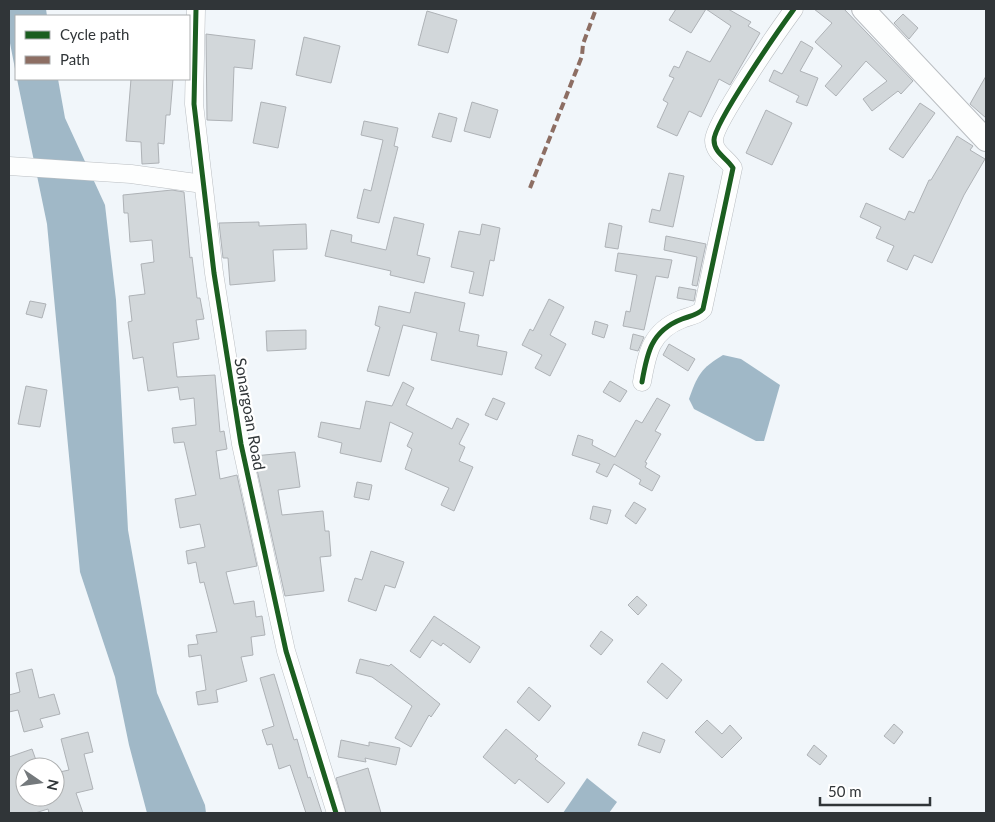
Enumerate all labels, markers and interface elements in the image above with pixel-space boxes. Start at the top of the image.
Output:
legend [15,15,190,80]
text: Cycle path [60,25,129,43]
text: Path [60,50,90,68]
street label: Sonargoan Road [231,356,270,472]
north arrow [15,757,65,807]
scale bar [820,774,930,806]
text: N [44,778,63,792]
text: 50 m [828,782,862,800]

